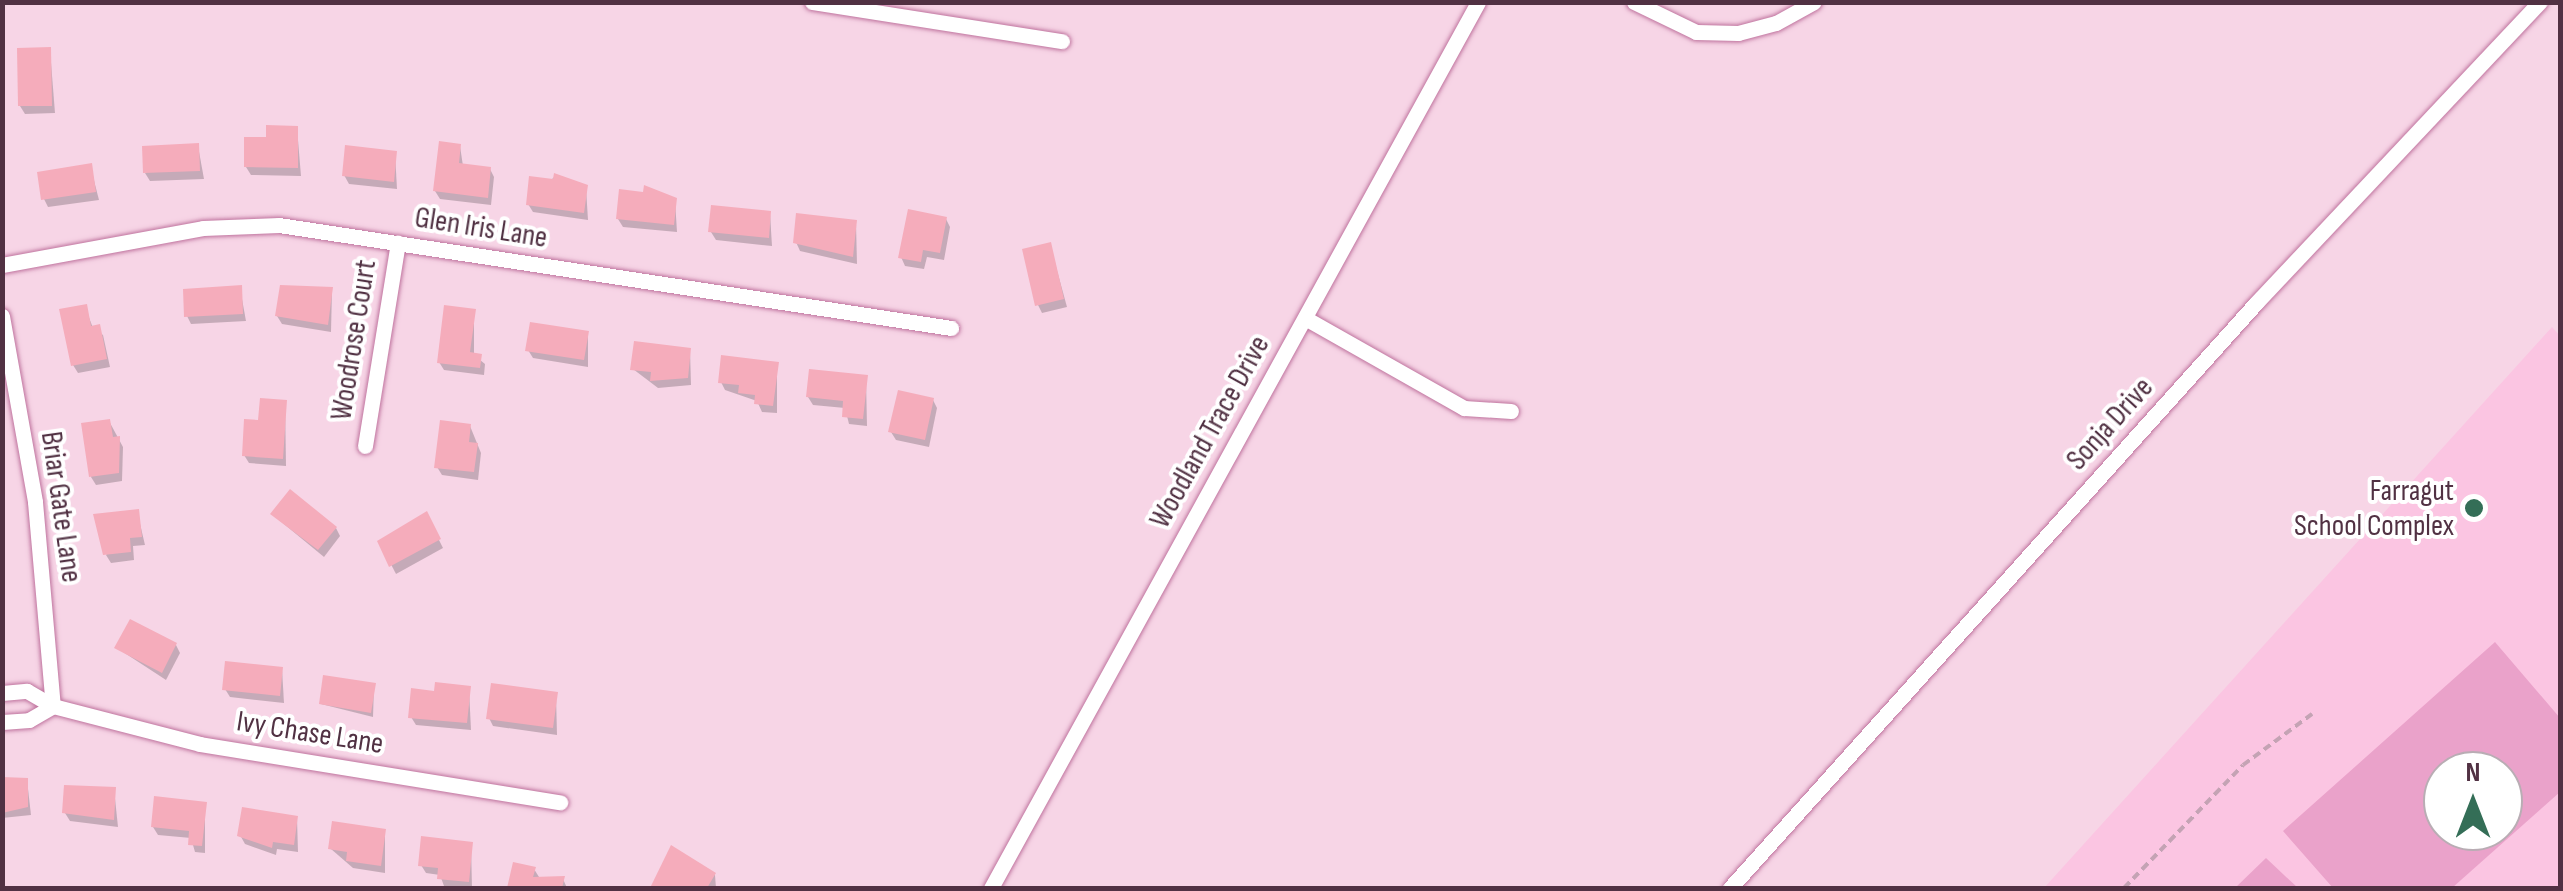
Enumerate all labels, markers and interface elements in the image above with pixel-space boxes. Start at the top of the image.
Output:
street label: Glen Iris Lane [412,200,550,256]
street label: Woodrose Court [324,257,384,423]
street label: Woodland Trace Drive [1142,330,1278,534]
street label: Sonja Drive [2059,370,2161,478]
street label: Briar Gate Lane [33,429,89,585]
place label: Farragut School Complex [2294,473,2454,544]
marker: Farragut School Complex [2463,497,2485,519]
street label: Ivy Chase Lane [234,704,386,762]
north arrow [2423,751,2523,851]
text: N [2466,756,2480,789]

